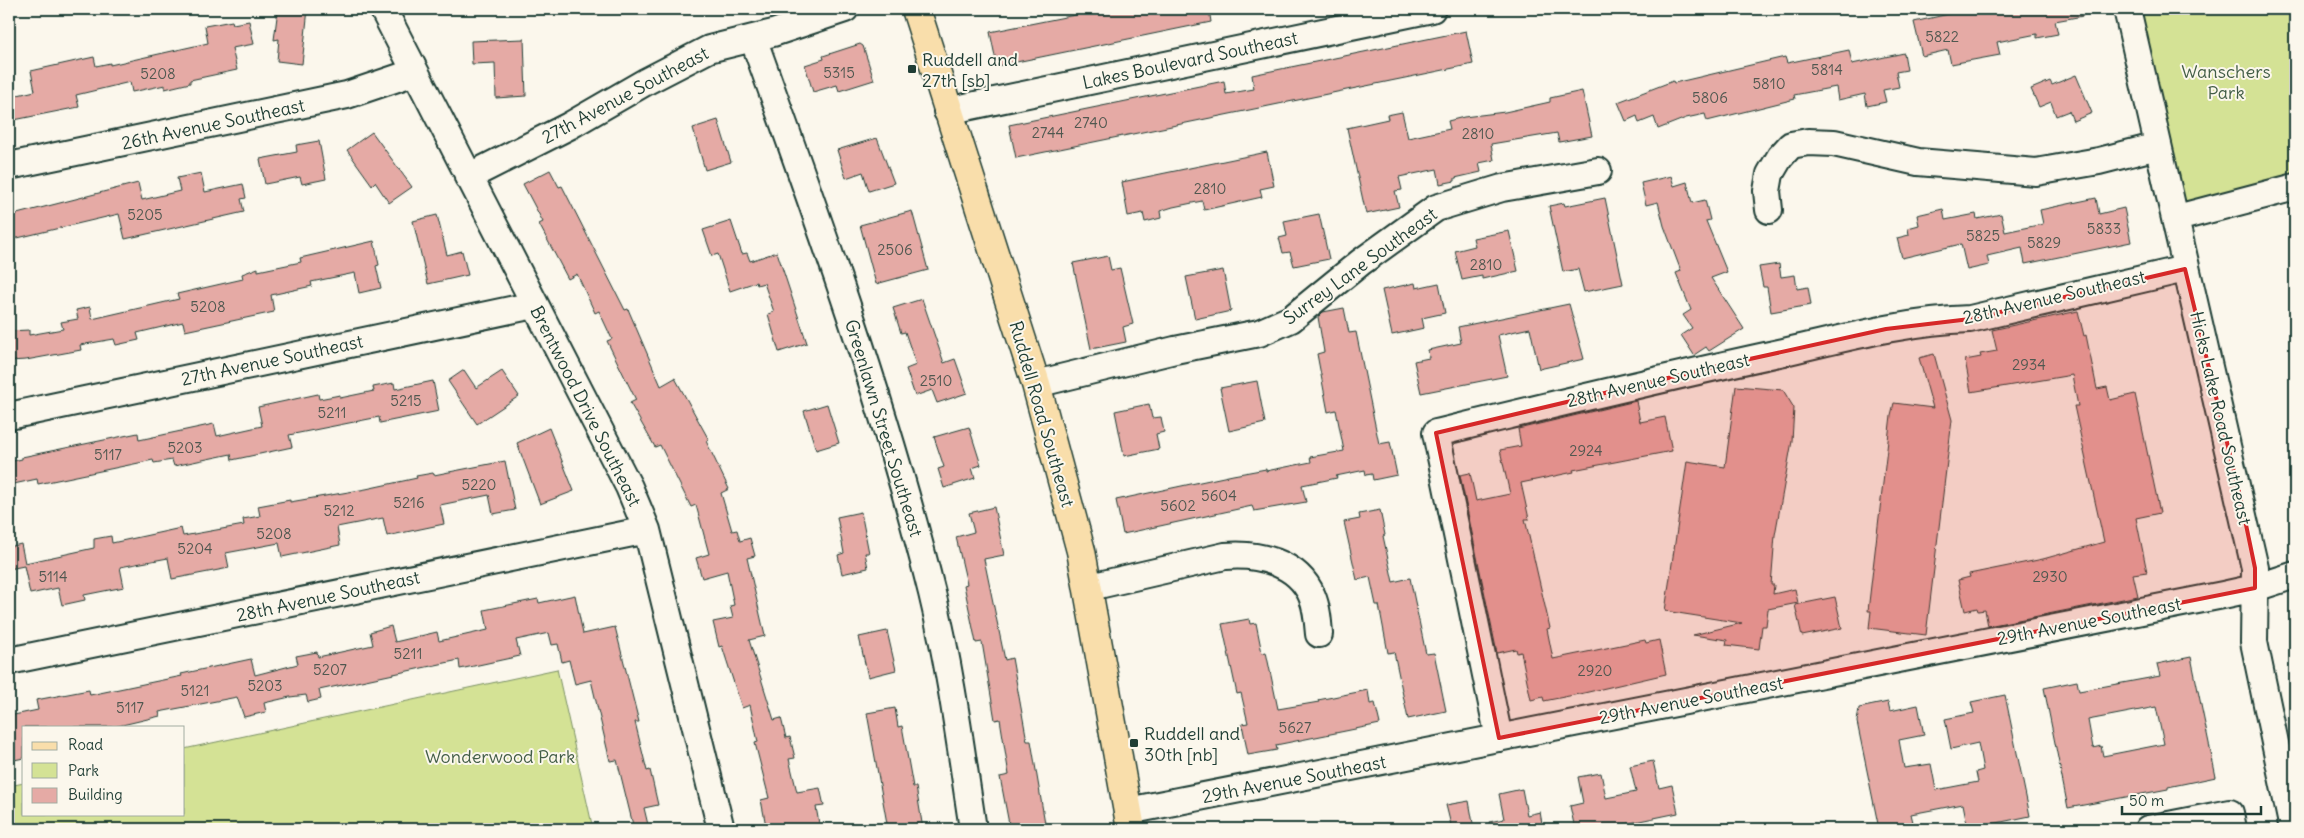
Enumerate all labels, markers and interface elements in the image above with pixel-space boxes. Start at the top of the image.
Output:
street label: Lakes Boulevard Southeast [1080,26,1300,94]
house number: 5822 [1925,27,1959,46]
street label: 27th Avenue Southeast [538,41,712,149]
place label: Ruddell and 27th [sb] [922,48,1019,92]
house number: 5814 [1811,60,1843,79]
park label: Wanschers Park [2181,60,2271,104]
house number: 5315 [823,63,855,82]
marker: Ruddell and 27th [sb] [906,63,918,75]
house number: 5208 [140,64,176,83]
house number: 5810 [1752,74,1786,93]
house number: 5806 [1692,88,1728,107]
street label: 26th Avenue Southeast [119,93,307,155]
house number: 2740 [1074,113,1108,132]
house number: 2744 [1032,123,1065,142]
house number: 2810 [1462,124,1494,143]
house number: 2810 [1194,179,1226,198]
street label: Surrey Lane Southeast [1279,202,1441,330]
house number: 5205 [127,205,163,224]
house number: 5833 [2087,219,2121,238]
house number: 5825 [1966,226,2000,245]
house number: 5829 [2027,233,2061,252]
house number: 2506 [877,240,913,259]
house number: 2810 [1470,255,1502,274]
street label: 28th Avenue Southeast [1960,265,2148,329]
house number: 5208 [190,297,226,316]
street label: Brentwood Drive Southeast [525,302,647,510]
street label: Hicks Lake Road Southeast [2185,309,2257,527]
street label: Greenlawn Street Southeast [840,316,928,540]
street label: Ruddell Road Southeast [1004,318,1080,510]
street label: 27th Avenue Southeast [179,329,365,391]
street label: 28th Avenue Southeast [1564,348,1752,412]
house number: 2934 [2012,355,2046,374]
house number: 2510 [920,371,952,390]
house number: 5215 [390,391,422,410]
house number: 5211 [318,403,346,422]
house number: 5203 [167,438,203,457]
house number: 2924 [1569,441,1603,460]
house number: 5117 [94,445,122,464]
house number: 5220 [462,475,496,494]
house number: 5604 [1201,486,1237,505]
house number: 5216 [393,493,425,512]
house number: 5602 [1160,496,1196,515]
house number: 5212 [323,501,355,520]
house number: 5208 [256,524,292,543]
house number: 5204 [177,539,213,558]
street label: 28th Avenue Southeast [234,565,422,627]
house number: 5114 [38,567,68,586]
house number: 2930 [2032,567,2068,586]
street label: 29th Avenue Southeast [1995,592,2183,650]
house number: 5211 [394,644,422,663]
house number: 5207 [313,660,347,679]
house number: 2920 [1578,661,1612,680]
street label: 29th Avenue Southeast [1597,671,1785,729]
house number: 5203 [247,676,283,695]
house number: 5121 [181,681,209,700]
house number: 5117 [116,698,144,717]
house number: 5627 [1279,718,1311,737]
place label: Ruddell and 30th [nb] [1144,722,1241,766]
legend [22,726,185,816]
text: Road [68,735,103,754]
marker: Ruddell and 30th [nb] [1128,737,1140,749]
park label: Wonderwood Park [425,745,575,768]
street label: 29th Avenue Southeast [1200,750,1388,808]
text: Park [68,761,99,780]
scale bar [2122,783,2260,815]
text: Building [68,785,123,804]
text: 50 m [2129,791,2164,810]

